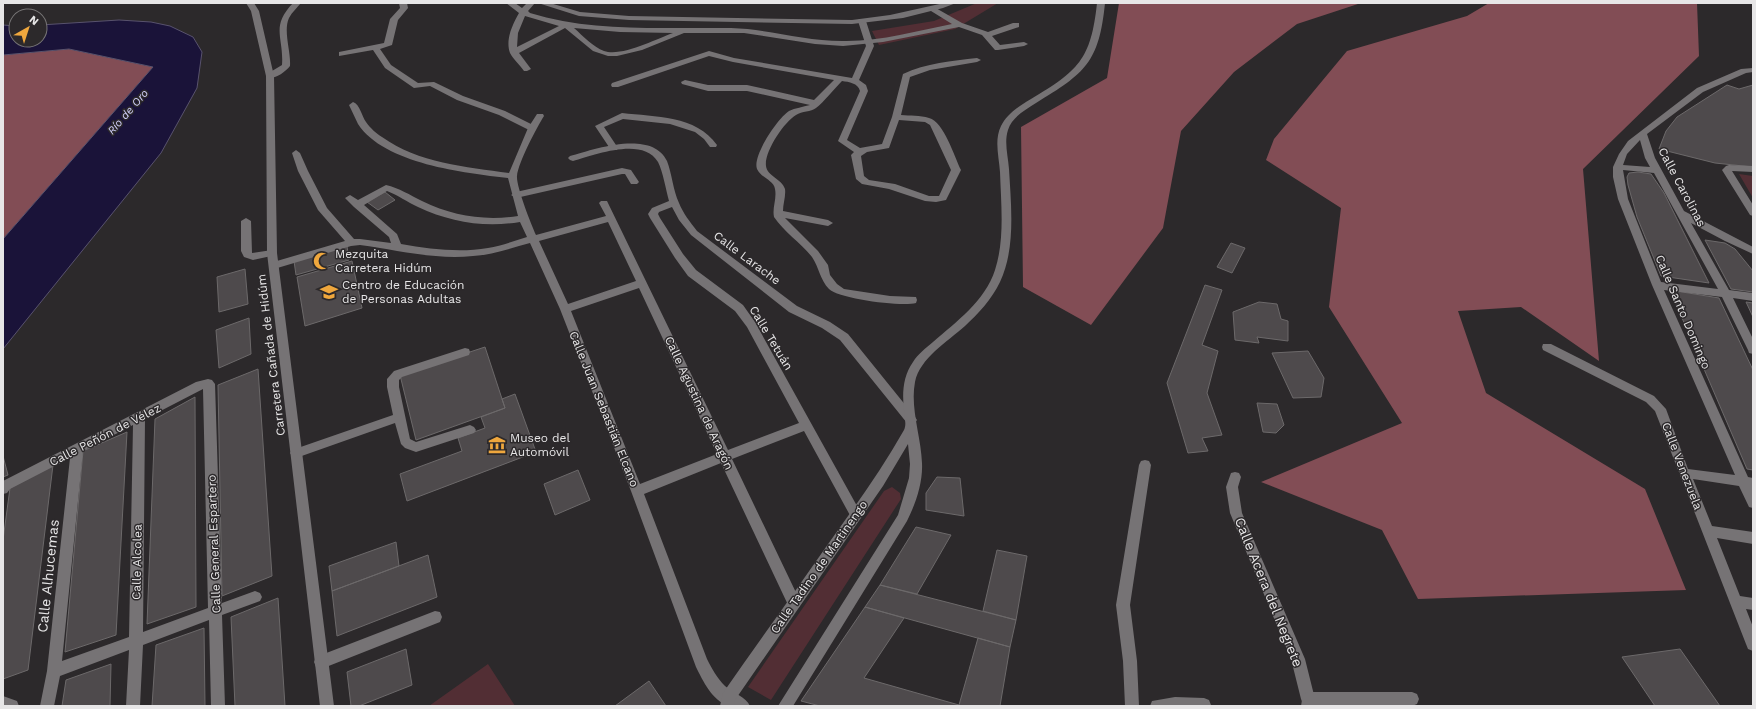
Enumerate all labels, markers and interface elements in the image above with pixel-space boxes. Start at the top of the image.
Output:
north arrow [8,8,48,48]
text: N [27,13,41,28]
water label: Río de Oro [105,87,151,137]
street label: Calle Carolinas [1655,145,1709,229]
street label: Calle Larache [711,228,783,288]
place label: Mezquita Carretera Hidúm [335,247,432,275]
mosque icon: Mezquita Carretera Hidúm [312,251,332,271]
street label: Calle Santo Domingo [1653,253,1713,371]
street label: Carretera Cañada de Hidúm [254,273,288,437]
place label: Centro de Educación de Personas Adultas [342,278,464,306]
school or university icon: Centro de Educación de Personas Adultas [319,282,339,302]
street label: Calle Tetuán [746,303,796,373]
street label: Calle Juan Sebastián Elcano [566,329,642,489]
street label: Calle Agustina de Aragón [662,334,736,472]
street label: Calle Peñón de Vélez [47,401,163,469]
street label: Calle Venezuela [1659,420,1705,512]
place label: Museo del Automóvil [510,431,571,459]
museum icon: Museo del Automóvil [487,435,507,455]
street label: Calle General Espartero [205,474,223,614]
street label: Calle Tadino de Martinengo [768,498,870,636]
street label: Calle Acera del Negrete [1232,515,1306,669]
street label: Calle Alhucemas [34,519,62,633]
street label: Calle Alcolea [129,524,145,600]

